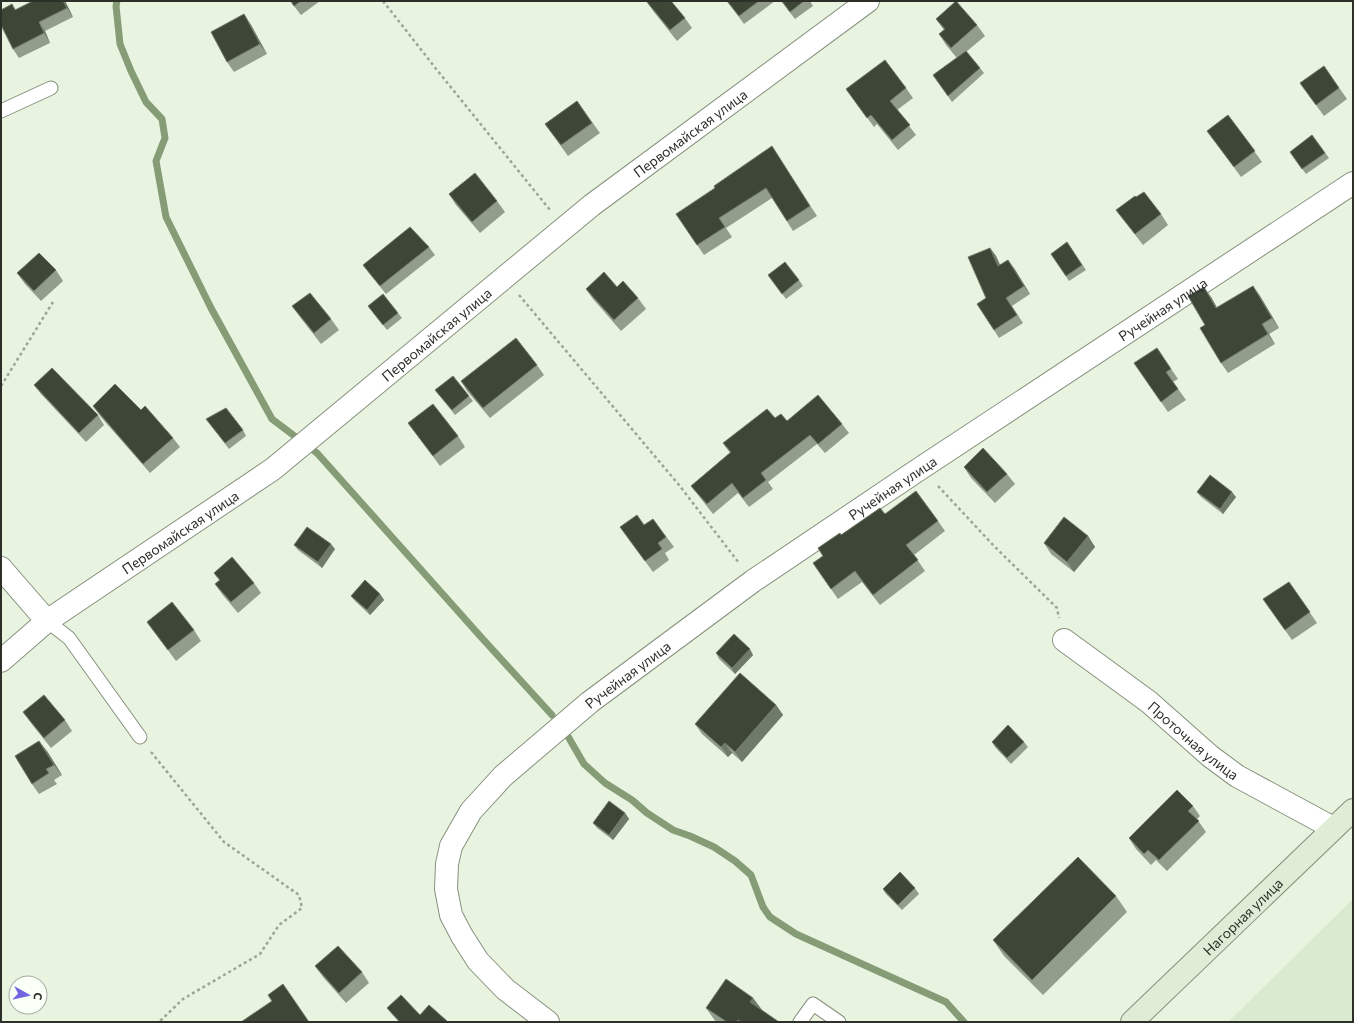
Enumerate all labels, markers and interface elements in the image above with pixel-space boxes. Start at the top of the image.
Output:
street label: Первомайская улица [630,85,750,180]
street label: Ручейная улица [1115,273,1210,344]
street label: Первомайская улица [378,284,494,384]
street label: Ручейная улица [845,452,939,523]
street label: Первомайская улица [118,486,241,577]
street label: Ручейная улица [581,637,674,711]
street label: Проточная улица [1145,697,1242,783]
street label: Нагорная улица [1199,874,1286,958]
north arrow [8,975,48,1015]
text: С [31,992,45,1002]

